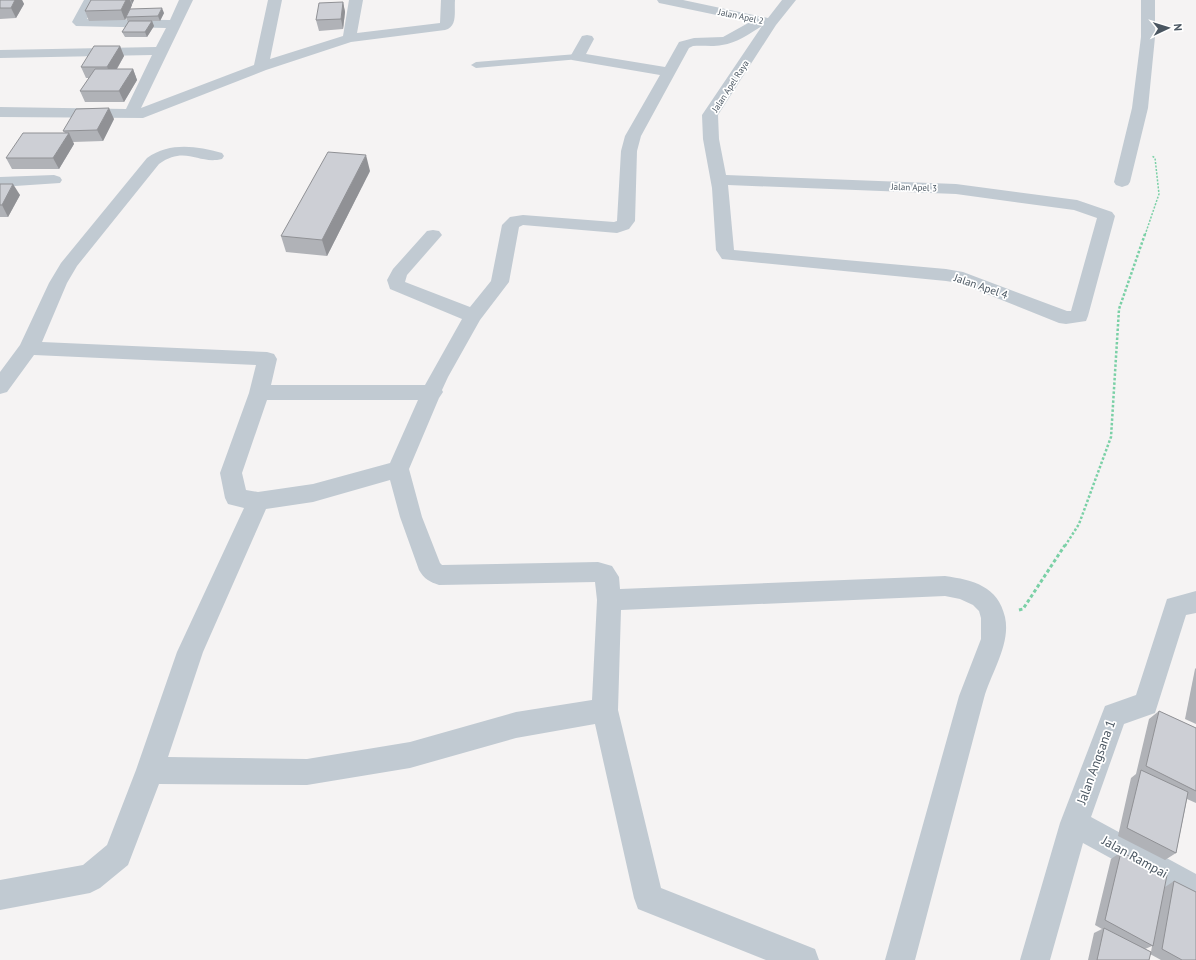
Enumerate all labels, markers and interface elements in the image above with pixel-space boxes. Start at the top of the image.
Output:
street label: Jalan Apel 2 [716,6,765,26]
north arrow [1148,8,1188,48]
text: N [1171,23,1185,31]
street label: Jalan Apel Raya [709,58,751,115]
street label: Jalan Apel 3 [890,181,937,193]
street label: Jalan Apel 4 [951,270,1010,302]
street label: Jalan Angsana 1 [1073,718,1119,807]
street label: Jalan Rampai [1098,831,1171,882]

